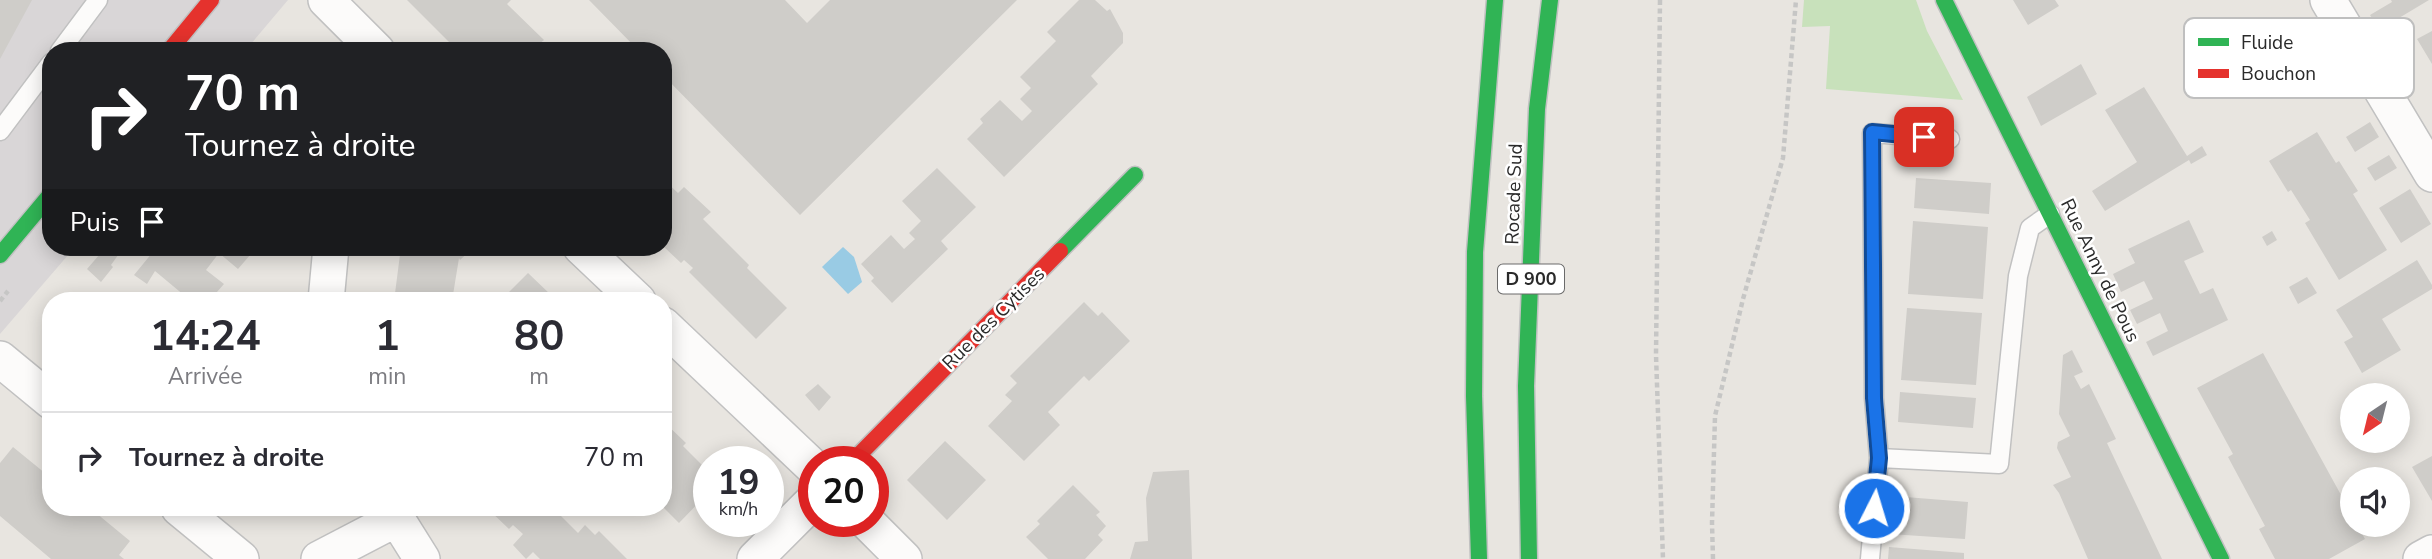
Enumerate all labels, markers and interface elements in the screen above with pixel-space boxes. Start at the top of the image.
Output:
legend [2184,18,2414,98]
text: Fluide [2241,30,2293,56]
text: 70 m [185,60,300,127]
text: Bouchon [2241,61,2316,87]
icon: right [70,70,161,161]
pin [1894,107,1954,167]
icon: arrive [1905,118,1943,156]
text: Tournez à droite [185,124,416,167]
street label: Rocade Sud [1499,143,1529,245]
street label: Rue Anny de Pous [2054,194,2146,346]
icon: arrive [133,203,171,241]
text: Puis [70,205,119,240]
street label: Rue des Cytises [937,262,1051,376]
road number: D 900 [1498,264,1564,293]
text: 14:24 [150,308,261,365]
text: 1 [375,308,400,365]
text: 80 [514,308,564,365]
text: Arrivée [168,361,243,392]
text: min [368,361,406,392]
text: m [529,361,549,392]
north arrow [2340,383,2410,453]
map controls [2340,383,2410,537]
icon: right [70,439,108,477]
text: Tournez à droite [129,440,324,475]
text: 70 m [584,440,644,475]
speed limit sign: 20 [798,446,889,537]
text: 19 [717,459,760,506]
button: sound [2340,467,2410,537]
position arrow [1837,471,1911,545]
text: km/h [719,497,758,521]

